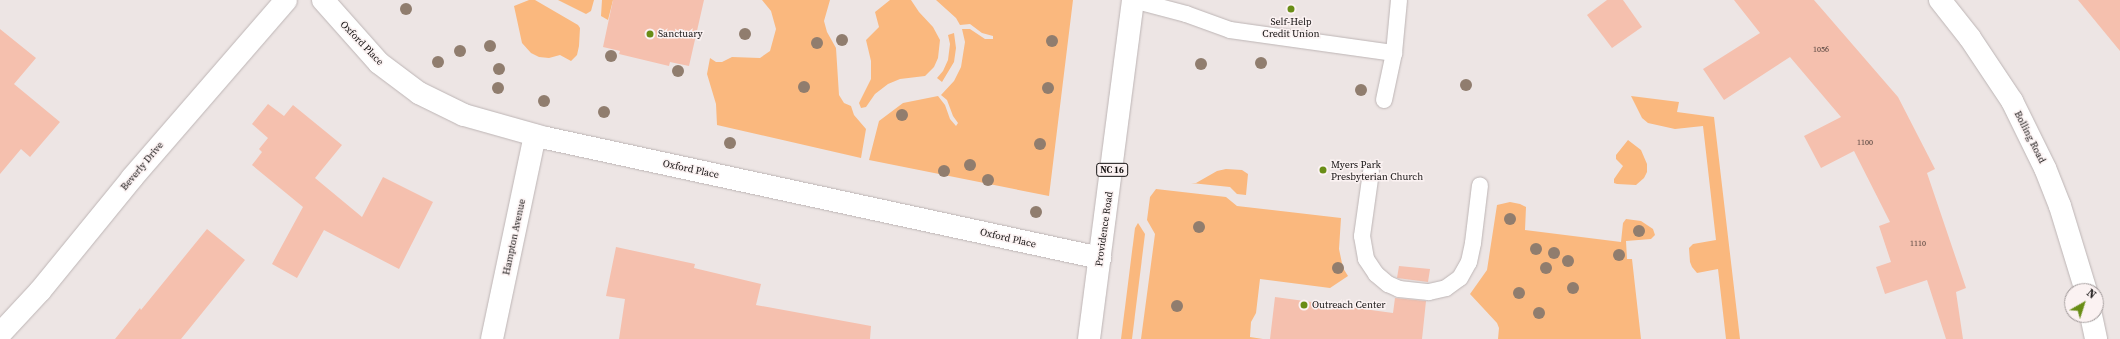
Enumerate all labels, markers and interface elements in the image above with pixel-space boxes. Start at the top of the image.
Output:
marker: Self-Help Credit Union [1286,4,1296,14]
place label: Self-Help Credit Union [1262,15,1320,38]
street label: Oxford Place [338,18,386,68]
place label: Sanctuary [658,28,703,40]
marker: Sanctuary [645,29,655,39]
house number: 1056 [1813,45,1829,55]
street label: Bolling Road [2012,109,2048,165]
house number: 1100 [1857,138,1873,148]
street label: Beverly Drive [118,139,166,193]
street label: Oxford Place [662,157,720,181]
place label: Myers Park Presbyterian Church [1331,158,1423,182]
road number: NC 16 [1096,163,1128,177]
marker: Myers Park Presbyterian Church [1318,165,1328,175]
street label: Providence Road [1093,191,1115,267]
street label: Hampton Avenue [500,198,528,276]
street label: Oxford Place [979,226,1037,250]
house number: 1110 [1910,239,1926,249]
north arrow [2064,283,2104,323]
text: N [2083,286,2099,302]
place label: Outreach Center [1312,299,1385,311]
marker: Outreach Center [1299,300,1309,310]

